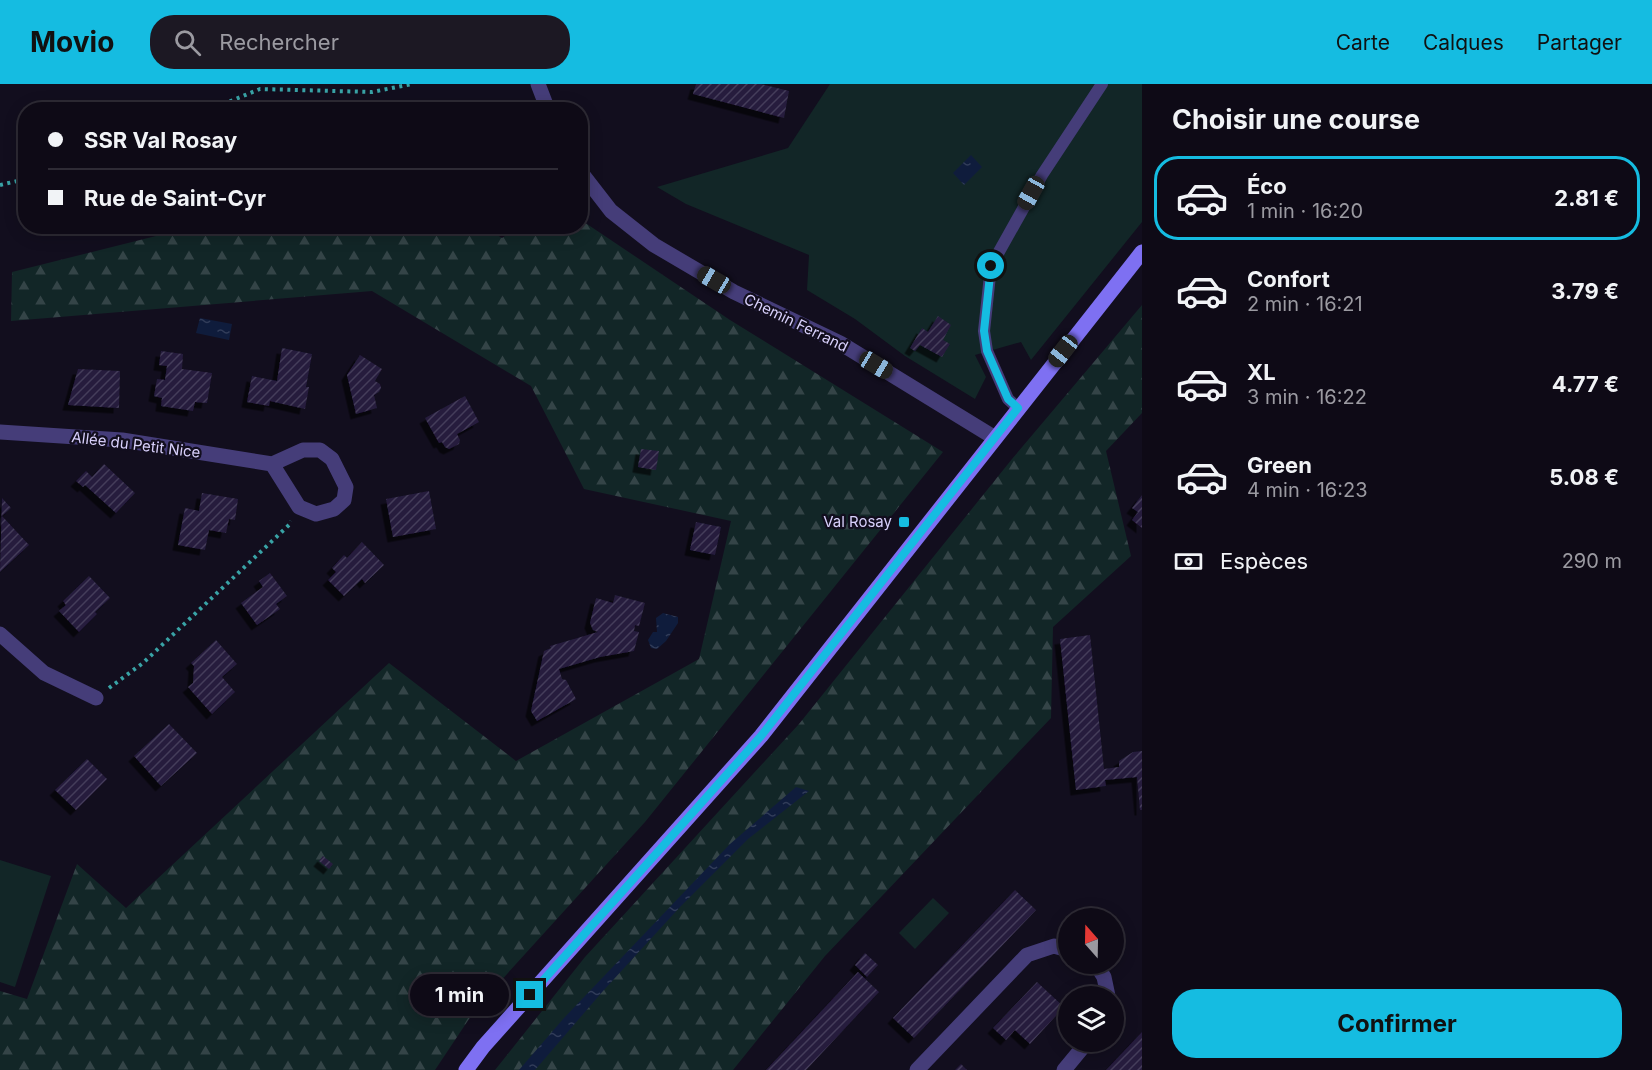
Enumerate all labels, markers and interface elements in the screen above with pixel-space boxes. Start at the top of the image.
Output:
search box [150,15,570,69]
text: Movio [30,25,114,59]
icon: search [171,26,204,59]
text: Rechercher [219,29,339,55]
text: Carte [1336,30,1390,55]
text: Calques [1423,30,1504,55]
text: Partager [1537,30,1622,55]
text: Choisir une course [1172,103,1420,136]
text: SSR Val Rosay [84,127,237,153]
icon: car [1175,171,1229,225]
car [1014,173,1048,213]
text: Éco [1247,173,1287,199]
text: Rue de Saint-Cyr [84,185,266,211]
text: 2.81 € [1554,185,1619,211]
text: 1 min · 16:20 [1247,199,1363,223]
route start [977,252,1004,279]
car [694,263,734,297]
icon: car [1175,264,1229,318]
text: Confort [1247,266,1330,292]
text: 3.79 € [1551,278,1619,304]
street label: Chemin Ferrand [741,289,851,356]
text: 2 min · 16:21 [1247,292,1363,316]
car [1045,331,1081,371]
car [856,348,896,382]
icon: car [1175,357,1229,411]
text: XL [1247,359,1276,385]
text: 4.77 € [1552,371,1619,397]
text: 3 min · 16:22 [1247,385,1367,409]
street label: Allée du Petit Nice [71,427,202,462]
icon: car [1175,450,1229,504]
text: Green [1247,452,1312,478]
text: 5.08 € [1549,464,1619,490]
text: 4 min · 16:23 [1247,478,1368,502]
place label: Val Rosay [823,512,893,531]
marker: Val Rosay [897,515,911,529]
icon: cash [1172,545,1205,578]
text: Espèces [1220,548,1308,574]
text: 290 m [1562,549,1622,573]
north arrow [1058,908,1124,974]
map controls [1058,908,1124,1052]
callout: 1 min [410,974,509,1016]
route end [516,981,543,1008]
text: 1 min [435,983,484,1007]
button: layers [1058,986,1124,1052]
button: Confirmer [1172,989,1622,1058]

